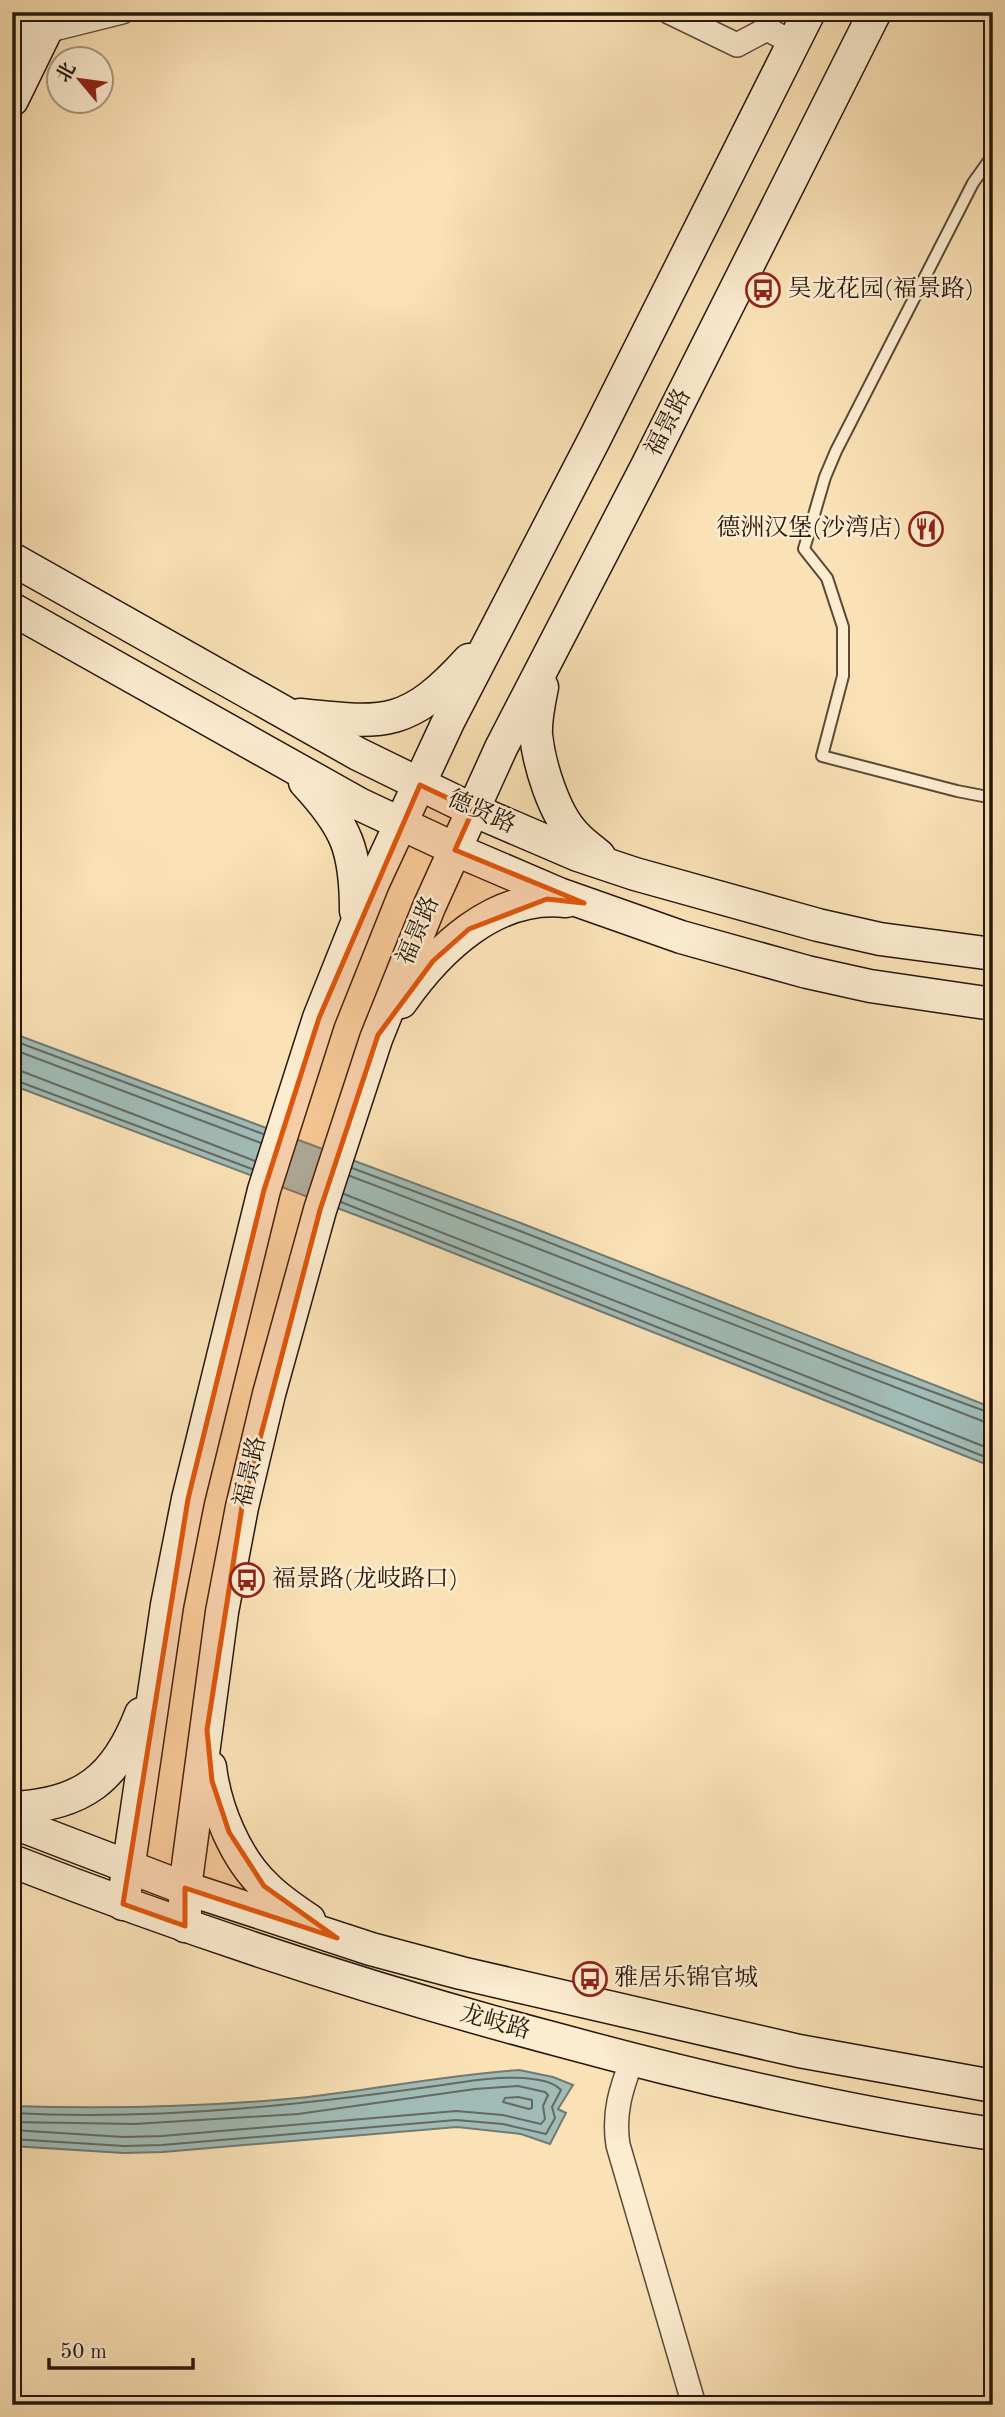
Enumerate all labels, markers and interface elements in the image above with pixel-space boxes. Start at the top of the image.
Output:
north arrow [46,46,116,116]
text: 北 [53,59,80,86]
bus stop icon: 昊龙花园(福景路) [744,271,782,309]
place label: 昊龙花园(福景路) [788,275,974,302]
street label: 福景路 [639,384,696,461]
restaurant icon: 德洲汉堡(沙湾店) [907,510,945,548]
place label: 德洲汉堡(沙湾店) [716,514,902,541]
street label: 德贤路 [443,785,520,839]
street label: 福景路 [391,892,444,969]
street label: 福景路 [228,1434,271,1510]
bus stop icon: 福景路(龙岐路口) [228,1561,266,1599]
place label: 福景路(龙岐路口) [272,1565,458,1592]
bus stop icon: 雅居乐锦官城 [571,1960,609,1998]
place label: 雅居乐锦官城 [614,1964,758,1991]
street label: 龙岐路 [457,1999,534,2044]
scale bar [49,2326,192,2370]
text: 50 m [60,2342,107,2363]

